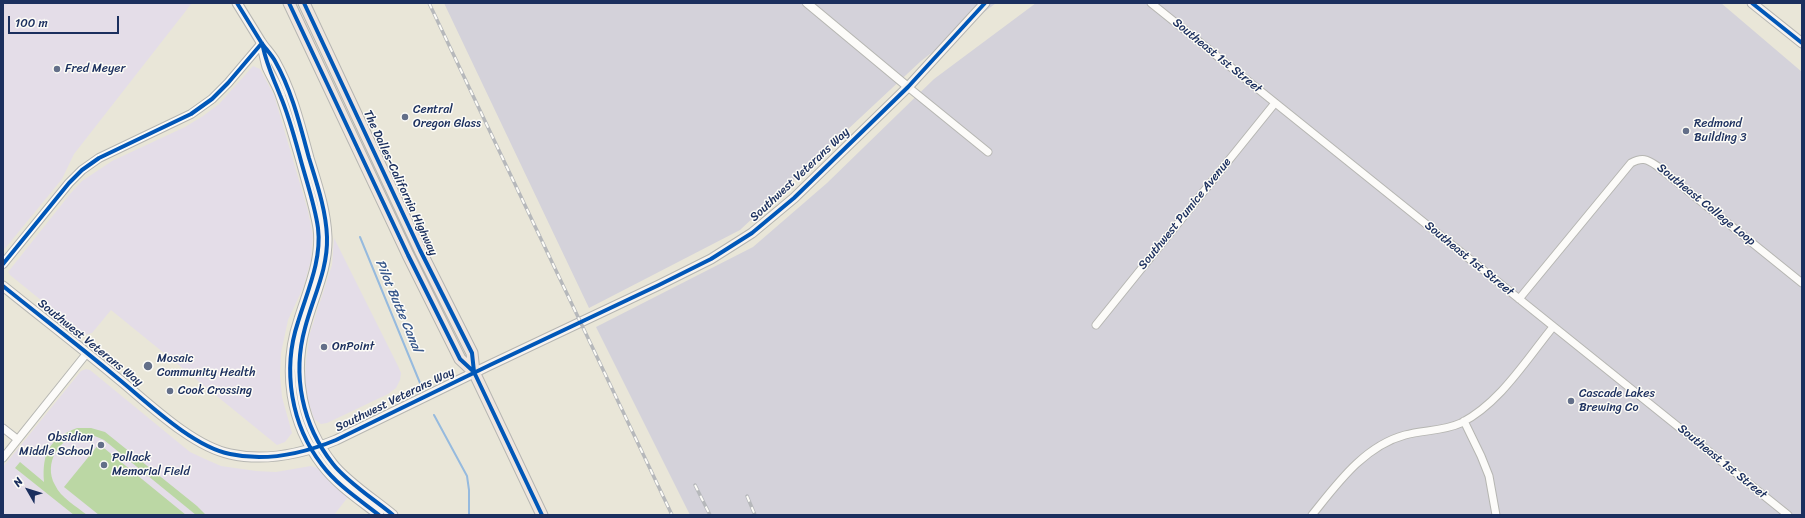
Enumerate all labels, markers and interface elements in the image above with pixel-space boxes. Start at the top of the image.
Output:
scale bar [10,8,121,34]
text: 100 m [15,12,48,34]
street label: Southeast 1st Street [1169,16,1265,96]
place label: Fred Meyer [65,62,125,76]
marker: Fred Meyer [52,64,62,74]
place label: Central Oregon Glass [413,103,481,131]
street label: The Dalles-California Highway [360,108,440,258]
marker: Central Oregon Glass [400,112,410,122]
place label: Redmond Building 3 [1694,117,1747,145]
street label: Southwest Veterans Way [747,125,853,225]
marker: Redmond Building 3 [1681,126,1691,136]
street label: Southwest Pumice Avenue [1136,155,1234,273]
street label: Southeast College Loop [1654,161,1758,249]
street label: Southeast 1st Street [1421,219,1517,299]
water label: Pilot Butte Canal [372,258,424,354]
street label: Southwest Veterans Way [35,296,145,390]
place label: OnPoint [332,340,374,354]
marker: OnPoint [319,342,329,352]
place label: Mosaic Community Health [157,352,256,380]
marker: Mosaic Community Health [142,360,154,372]
street label: Southwest Veterans Way [333,365,457,435]
place label: Cook Crossing [178,384,252,398]
marker: Cook Crossing [165,386,175,396]
place label: Cascade Lakes Brewing Co [1579,387,1655,415]
marker: Cascade Lakes Brewing Co [1566,396,1576,406]
street label: Southeast 1st Street [1674,422,1770,502]
place label: Obsidian Middle School [19,431,93,459]
marker: Obsidian Middle School [96,440,106,450]
place label: Pollack Memorial Field [112,451,190,479]
marker: Pollack Memorial Field [99,460,109,470]
north arrow [8,470,48,510]
text: N [9,473,28,491]

